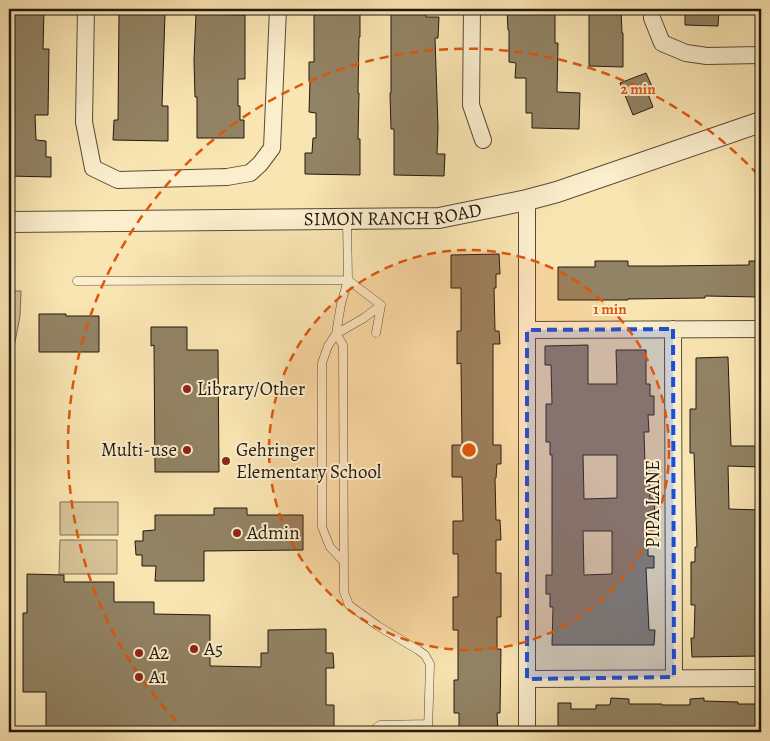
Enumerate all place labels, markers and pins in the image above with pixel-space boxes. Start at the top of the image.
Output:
place label: Library/Other [197,376,305,402]
marker: Library/Other [181,383,193,395]
place label: Multi-use [101,437,177,463]
place label: Gehringer Elementary School [236,437,382,485]
centre of rings [460,441,478,459]
marker: Multi-use [181,444,193,456]
marker: Gehringer Elementary School [220,455,232,467]
place label: Admin [246,520,300,546]
marker: Admin [231,527,243,539]
place label: A5 [203,636,223,662]
place label: A2 [148,640,169,666]
marker: A5 [188,643,200,655]
marker: A2 [133,647,145,659]
place label: A1 [148,664,167,690]
marker: A1 [133,671,145,683]

